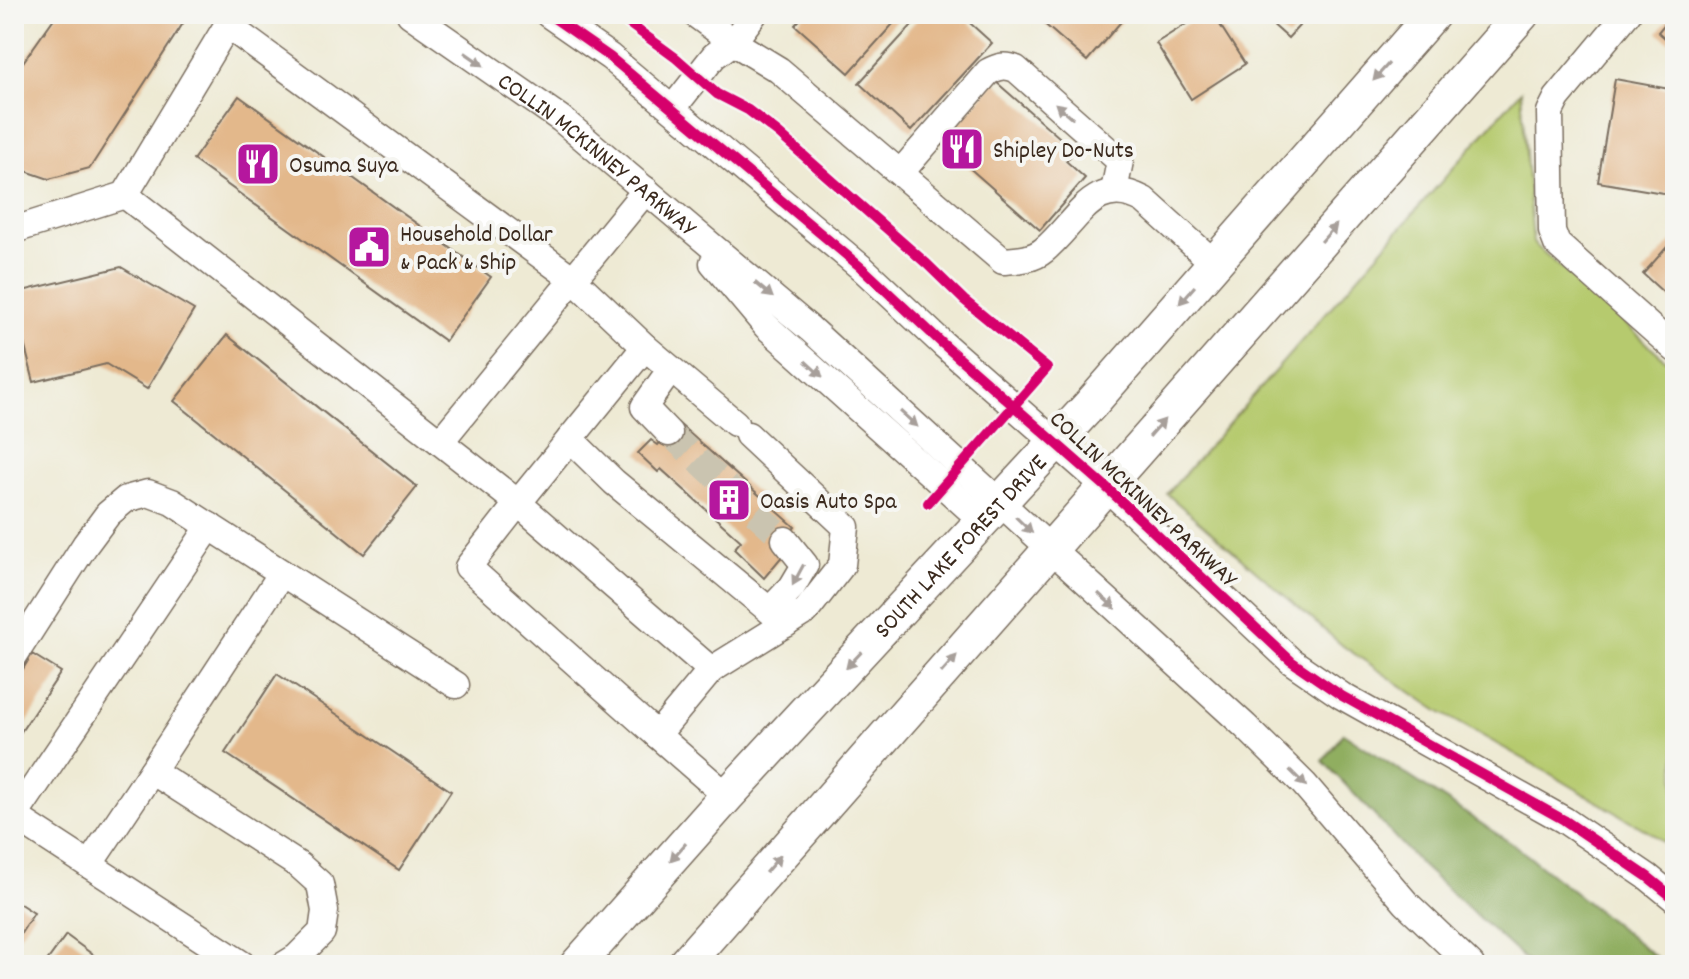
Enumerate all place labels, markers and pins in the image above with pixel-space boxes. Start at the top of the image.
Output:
restaurant icon: Shipley Do-Nuts [938,125,986,173]
place label: Shipley Do-Nuts [993,135,1134,169]
restaurant icon: Osuma Suya [234,140,282,188]
place label: Osuma Suya [289,150,399,184]
place label: Household Dollar & Pack & Ship [400,219,553,281]
public building icon: Household Dollar & Pack & Ship [345,223,393,271]
building icon: Oasis Auto Spa [705,476,753,524]
place label: Oasis Auto Spa [760,486,897,520]

